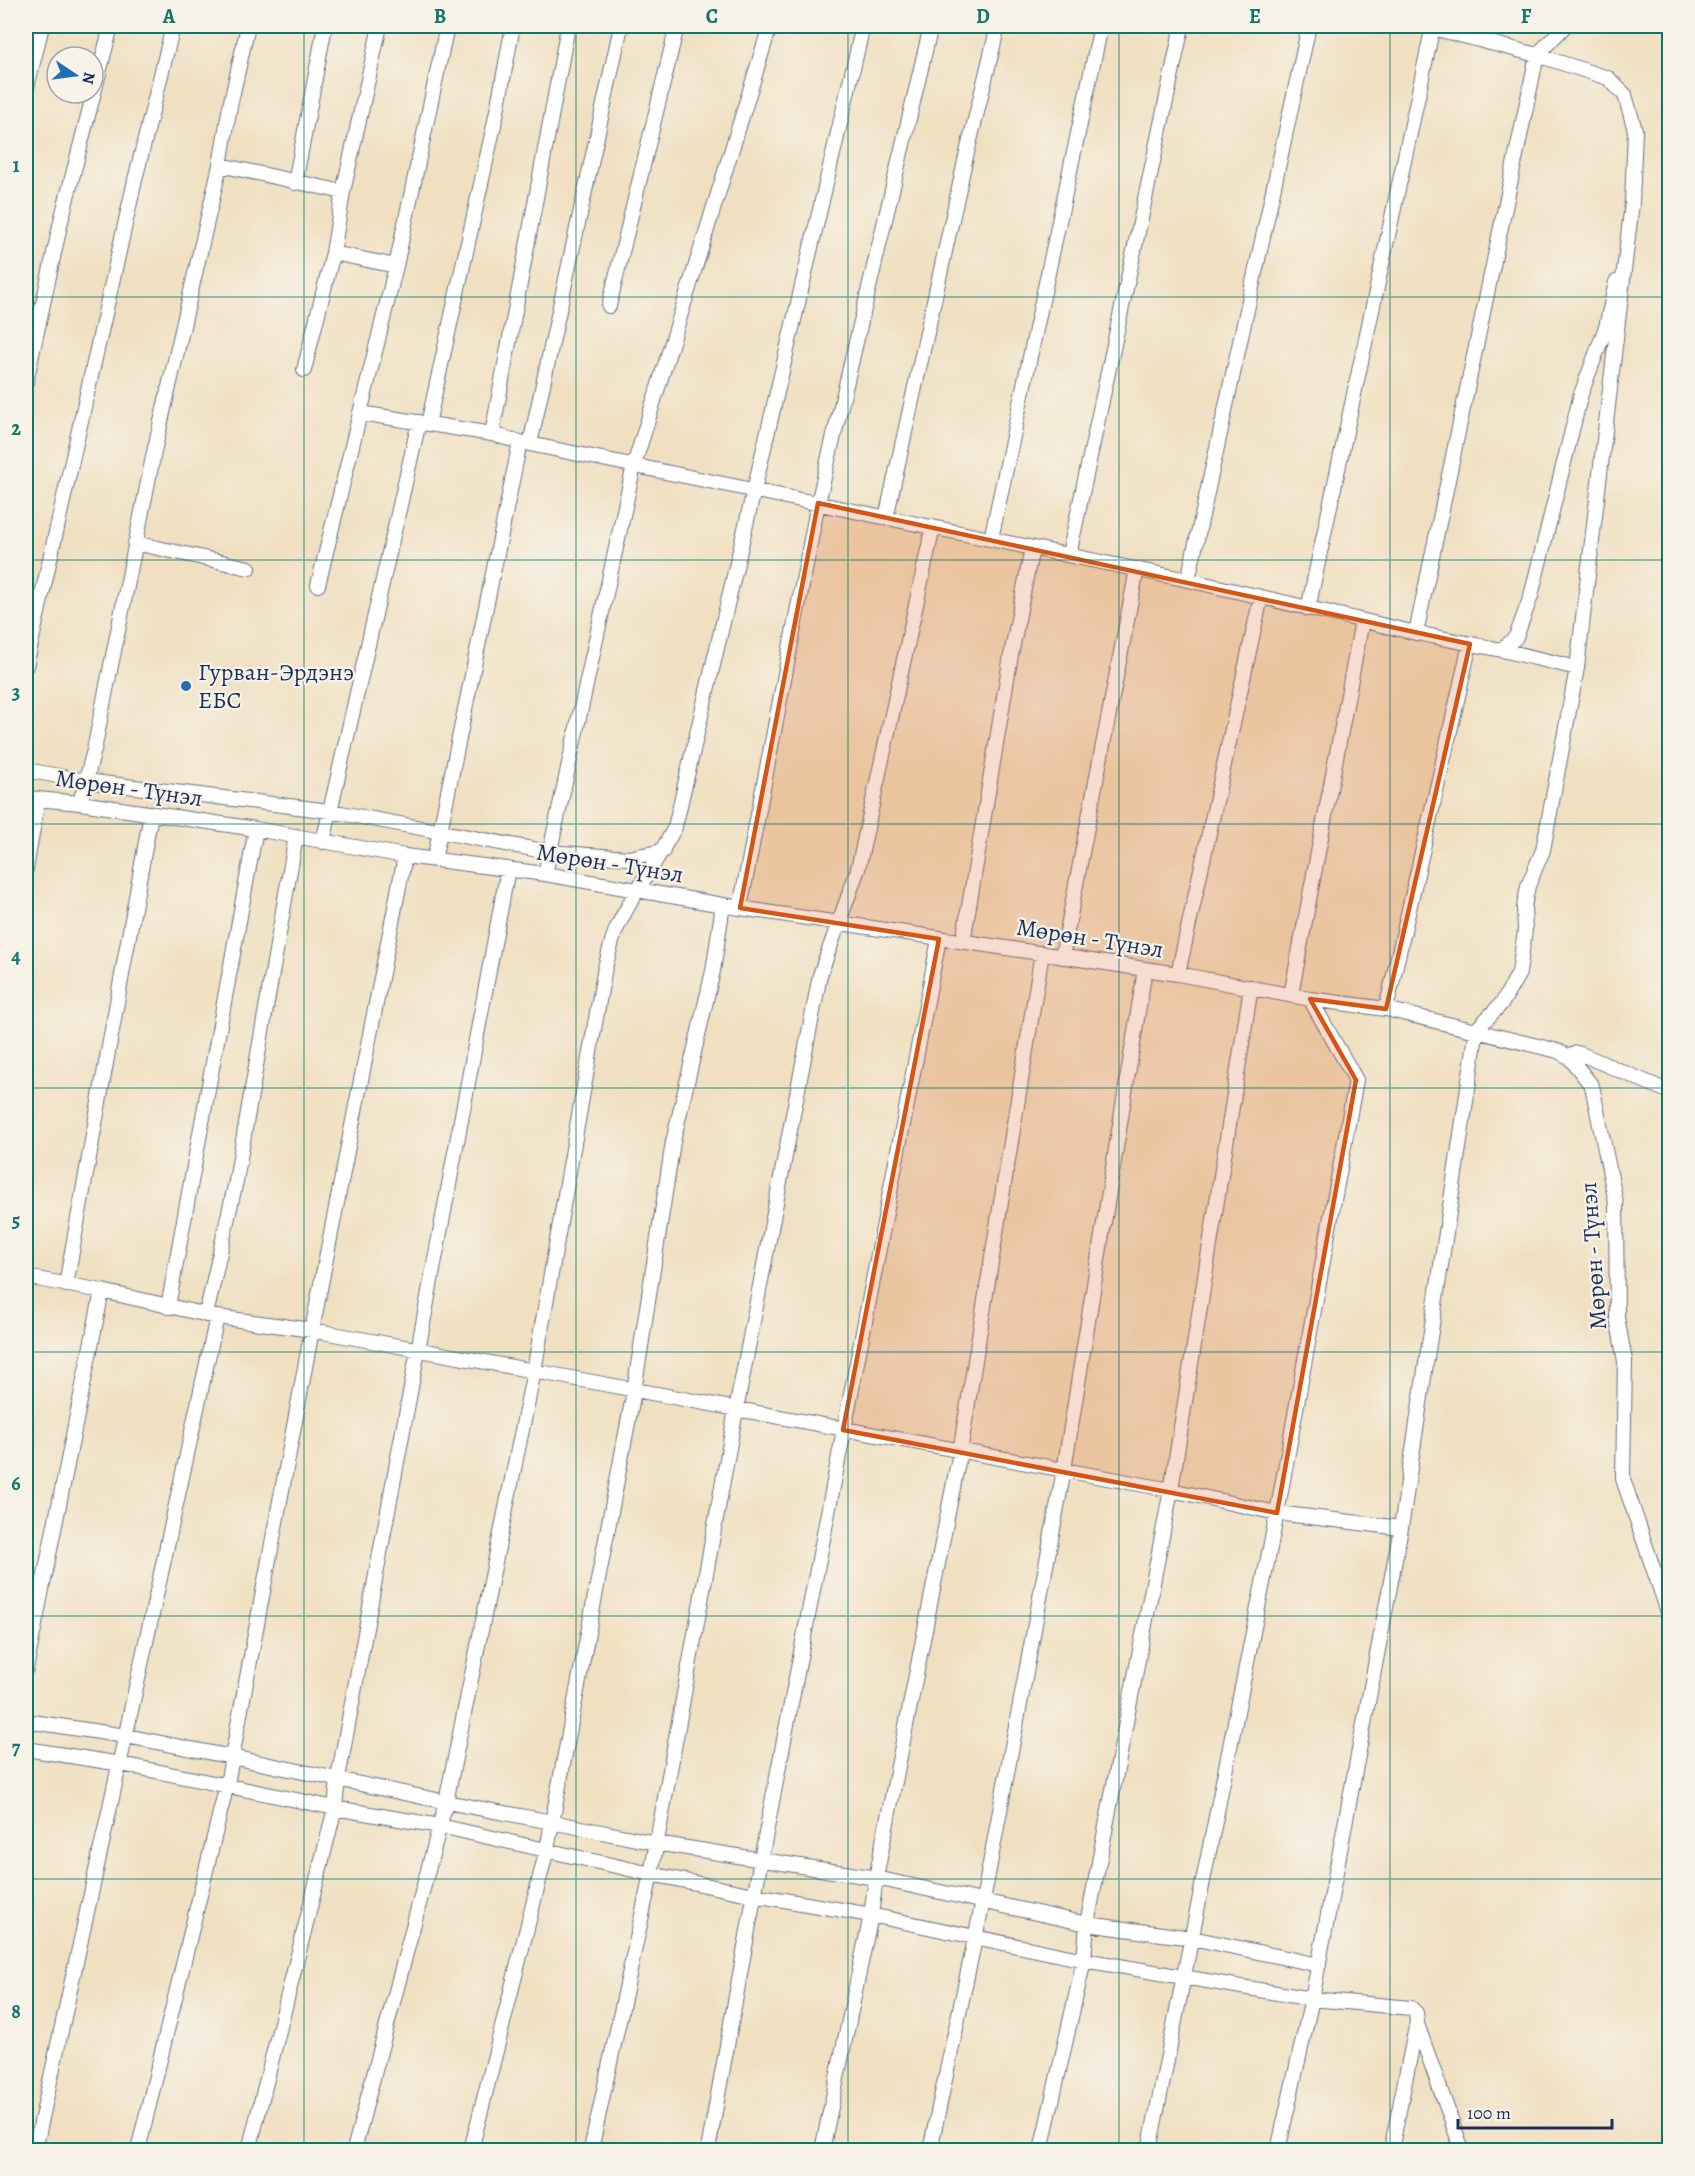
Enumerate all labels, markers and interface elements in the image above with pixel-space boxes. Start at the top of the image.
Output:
text: A [162,3,176,30]
text: B [434,3,446,30]
text: C [706,3,718,30]
text: D [976,3,990,30]
text: E [1249,3,1261,30]
text: F [1521,3,1532,30]
north arrow [45,45,105,105]
text: N [77,70,101,87]
text: 1 [12,152,20,179]
text: 2 [11,415,21,442]
place label: Гурван-Эрдэнэ ЕБС [198,656,354,716]
text: 3 [12,679,20,706]
marker: Гурван-Эрдэнэ ЕБС [179,679,193,693]
street label: Мөрөн - Түнэл [53,762,205,814]
street label: Мөрөн - Түнэл [534,836,686,890]
street label: Мөрөн - Түнэл [1014,911,1166,965]
text: 4 [11,943,21,970]
street label: Мөрөн - Түнэл [1572,1181,1614,1331]
text: 5 [12,1207,20,1234]
text: 6 [11,1470,21,1497]
text: 7 [12,1734,21,1761]
text: 8 [11,1998,21,2025]
scale bar [1458,2092,1612,2130]
text: 100 m [1467,2101,1511,2125]

